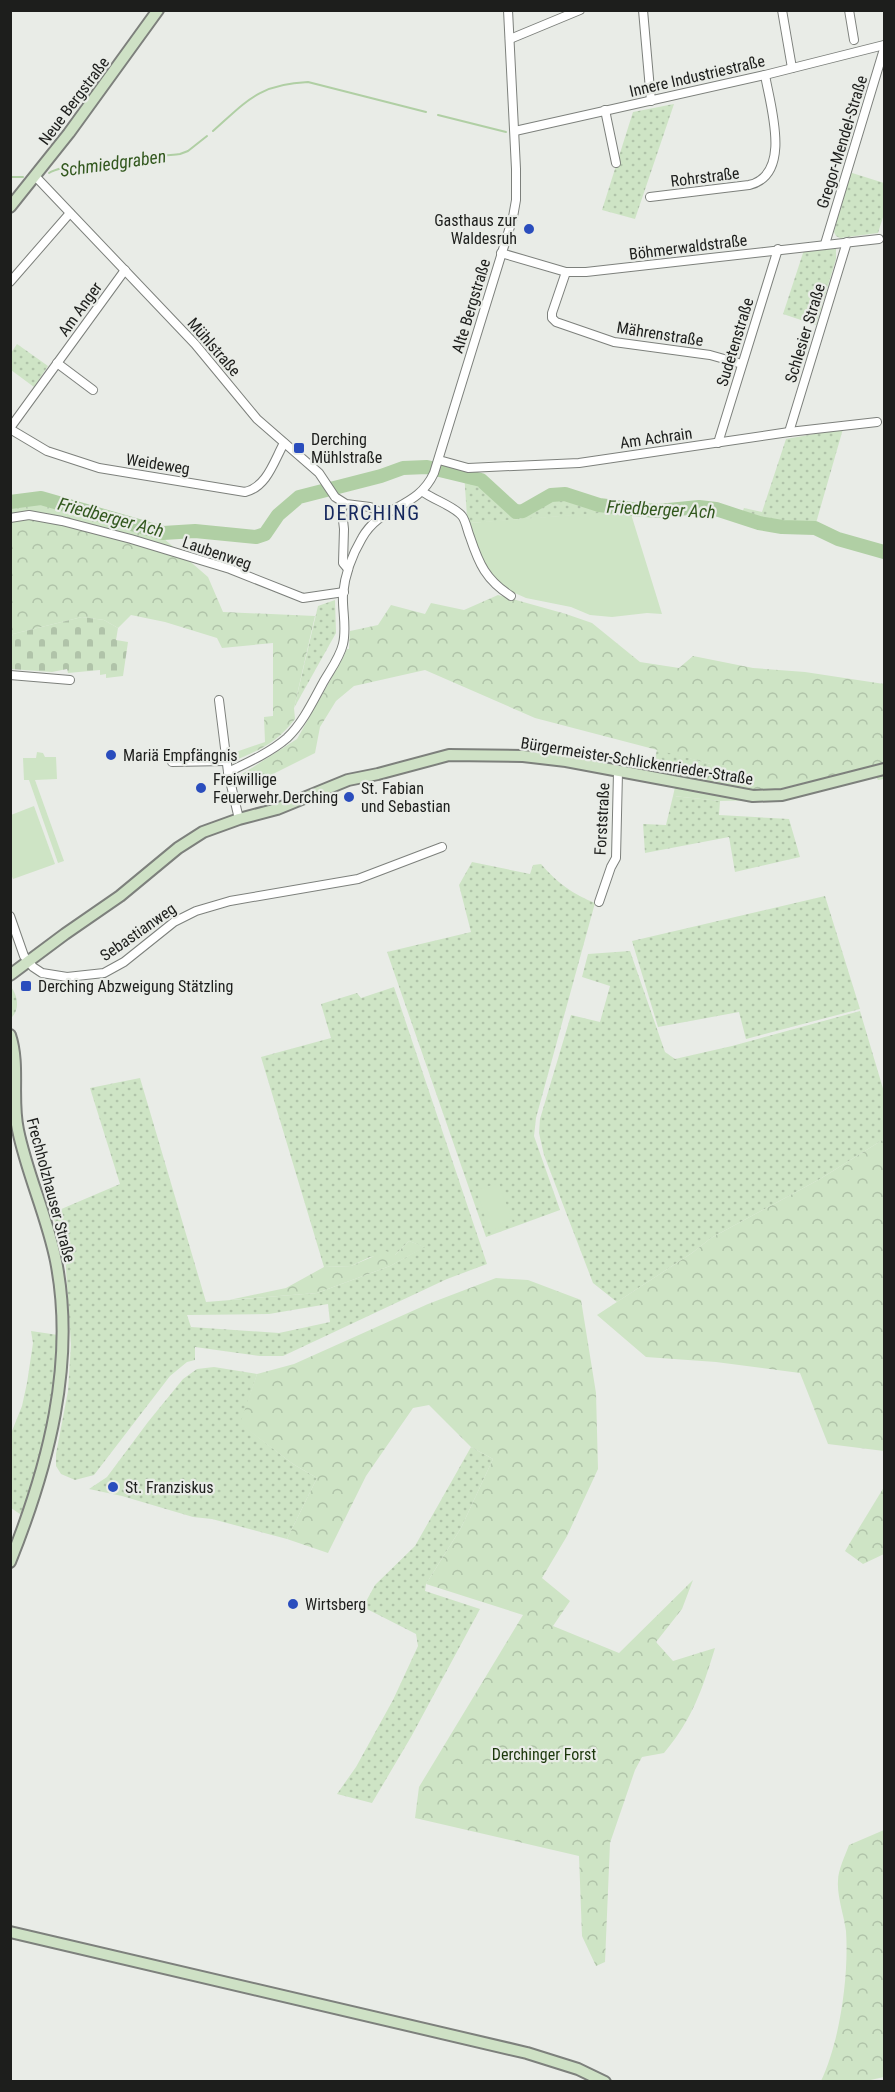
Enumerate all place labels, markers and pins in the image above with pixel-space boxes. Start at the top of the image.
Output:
place label: Gasthaus zur Waldesruh [434,211,517,248]
marker: Gasthaus zur Waldesruh [522,222,536,236]
place label: Derching Mühlstraße [311,430,382,467]
marker: Derching Mühlstraße [292,441,306,455]
place label: Mariä Empfängnis [123,746,238,765]
marker: Mariä Empfängnis [104,748,118,762]
place label: Freiwillige Feuerwehr Derching [213,770,338,807]
place label: St. Fabian und Sebastian [361,779,451,816]
marker: Freiwillige Feuerwehr Derching [194,781,208,795]
marker: St. Fabian und Sebastian [342,790,356,804]
place label: Derching Abzweigung Stätzling [38,977,233,996]
marker: Derching Abzweigung Stätzling [19,979,33,993]
place label: St. Franziskus [125,1478,214,1497]
marker: St. Franziskus [106,1480,120,1494]
place label: Wirtsberg [305,1595,366,1614]
marker: Wirtsberg [286,1597,300,1611]

